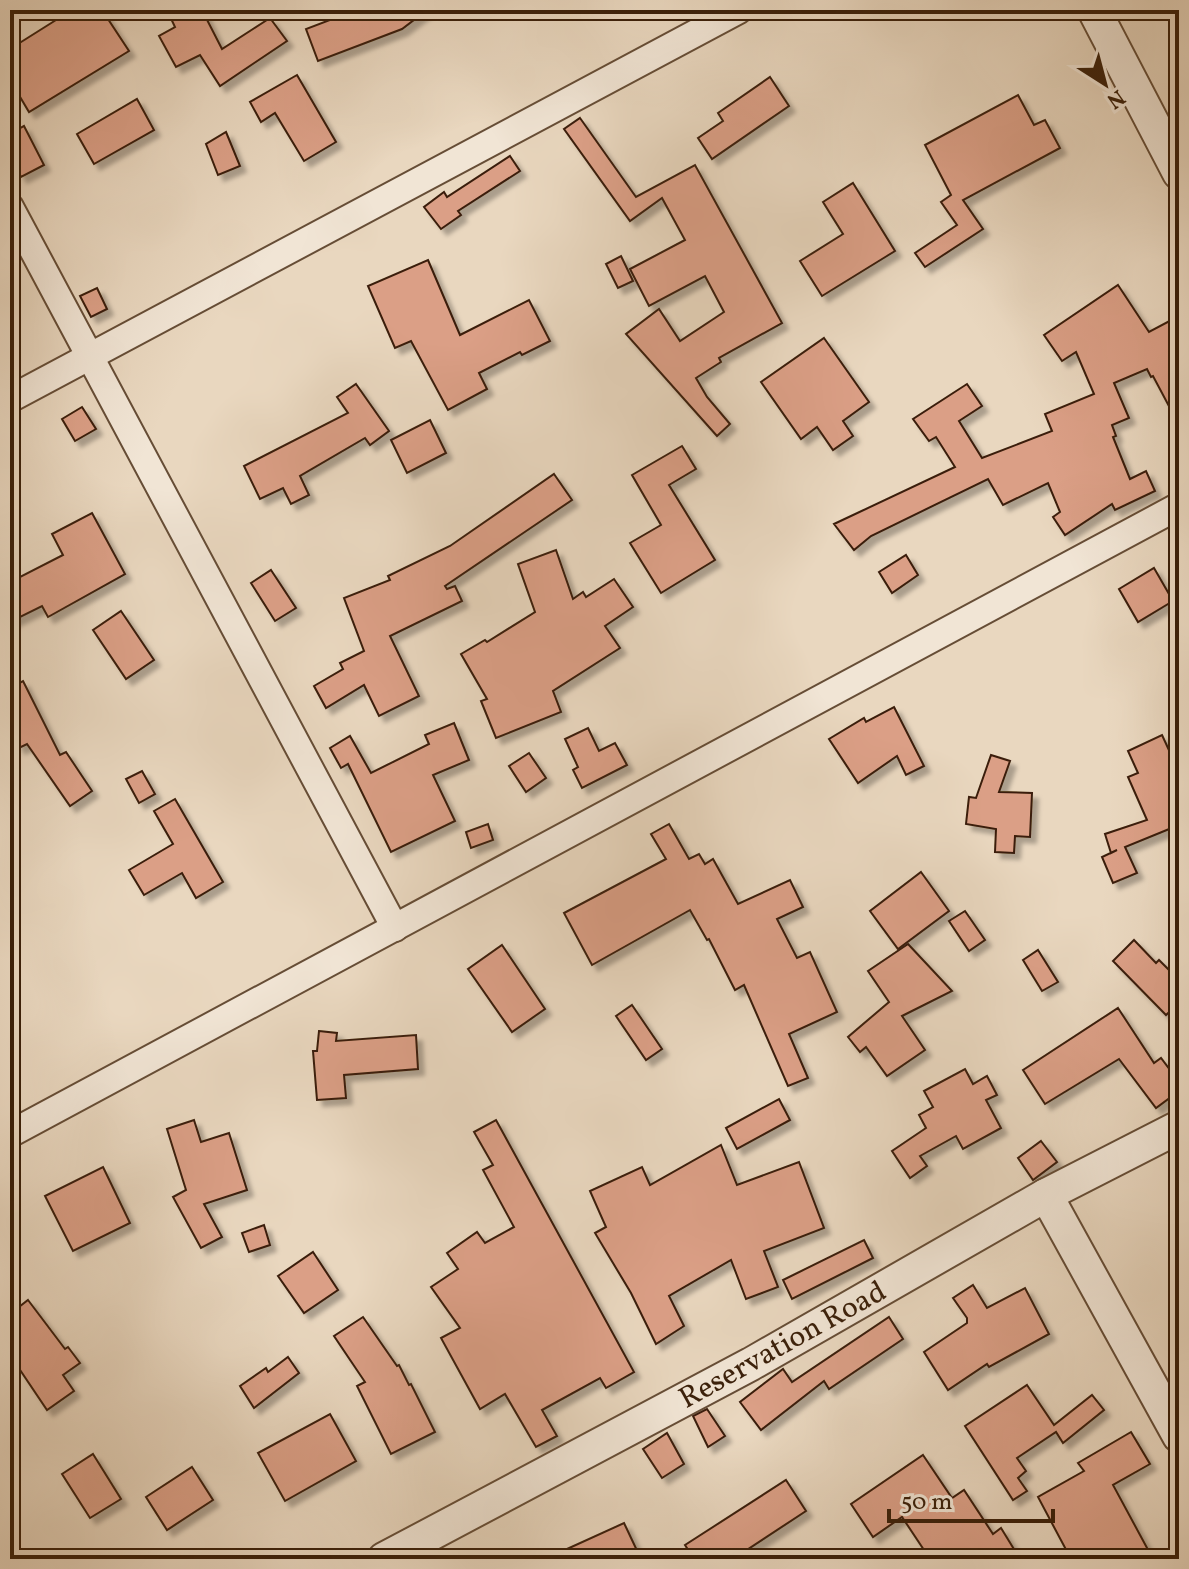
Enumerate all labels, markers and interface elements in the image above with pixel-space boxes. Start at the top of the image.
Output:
north arrow [1065,44,1145,124]
text: N [1100,81,1131,115]
street label: Reservation Road [672,1271,894,1420]
scale bar [889,1473,1053,1523]
text: 50 m [901,1486,953,1520]

